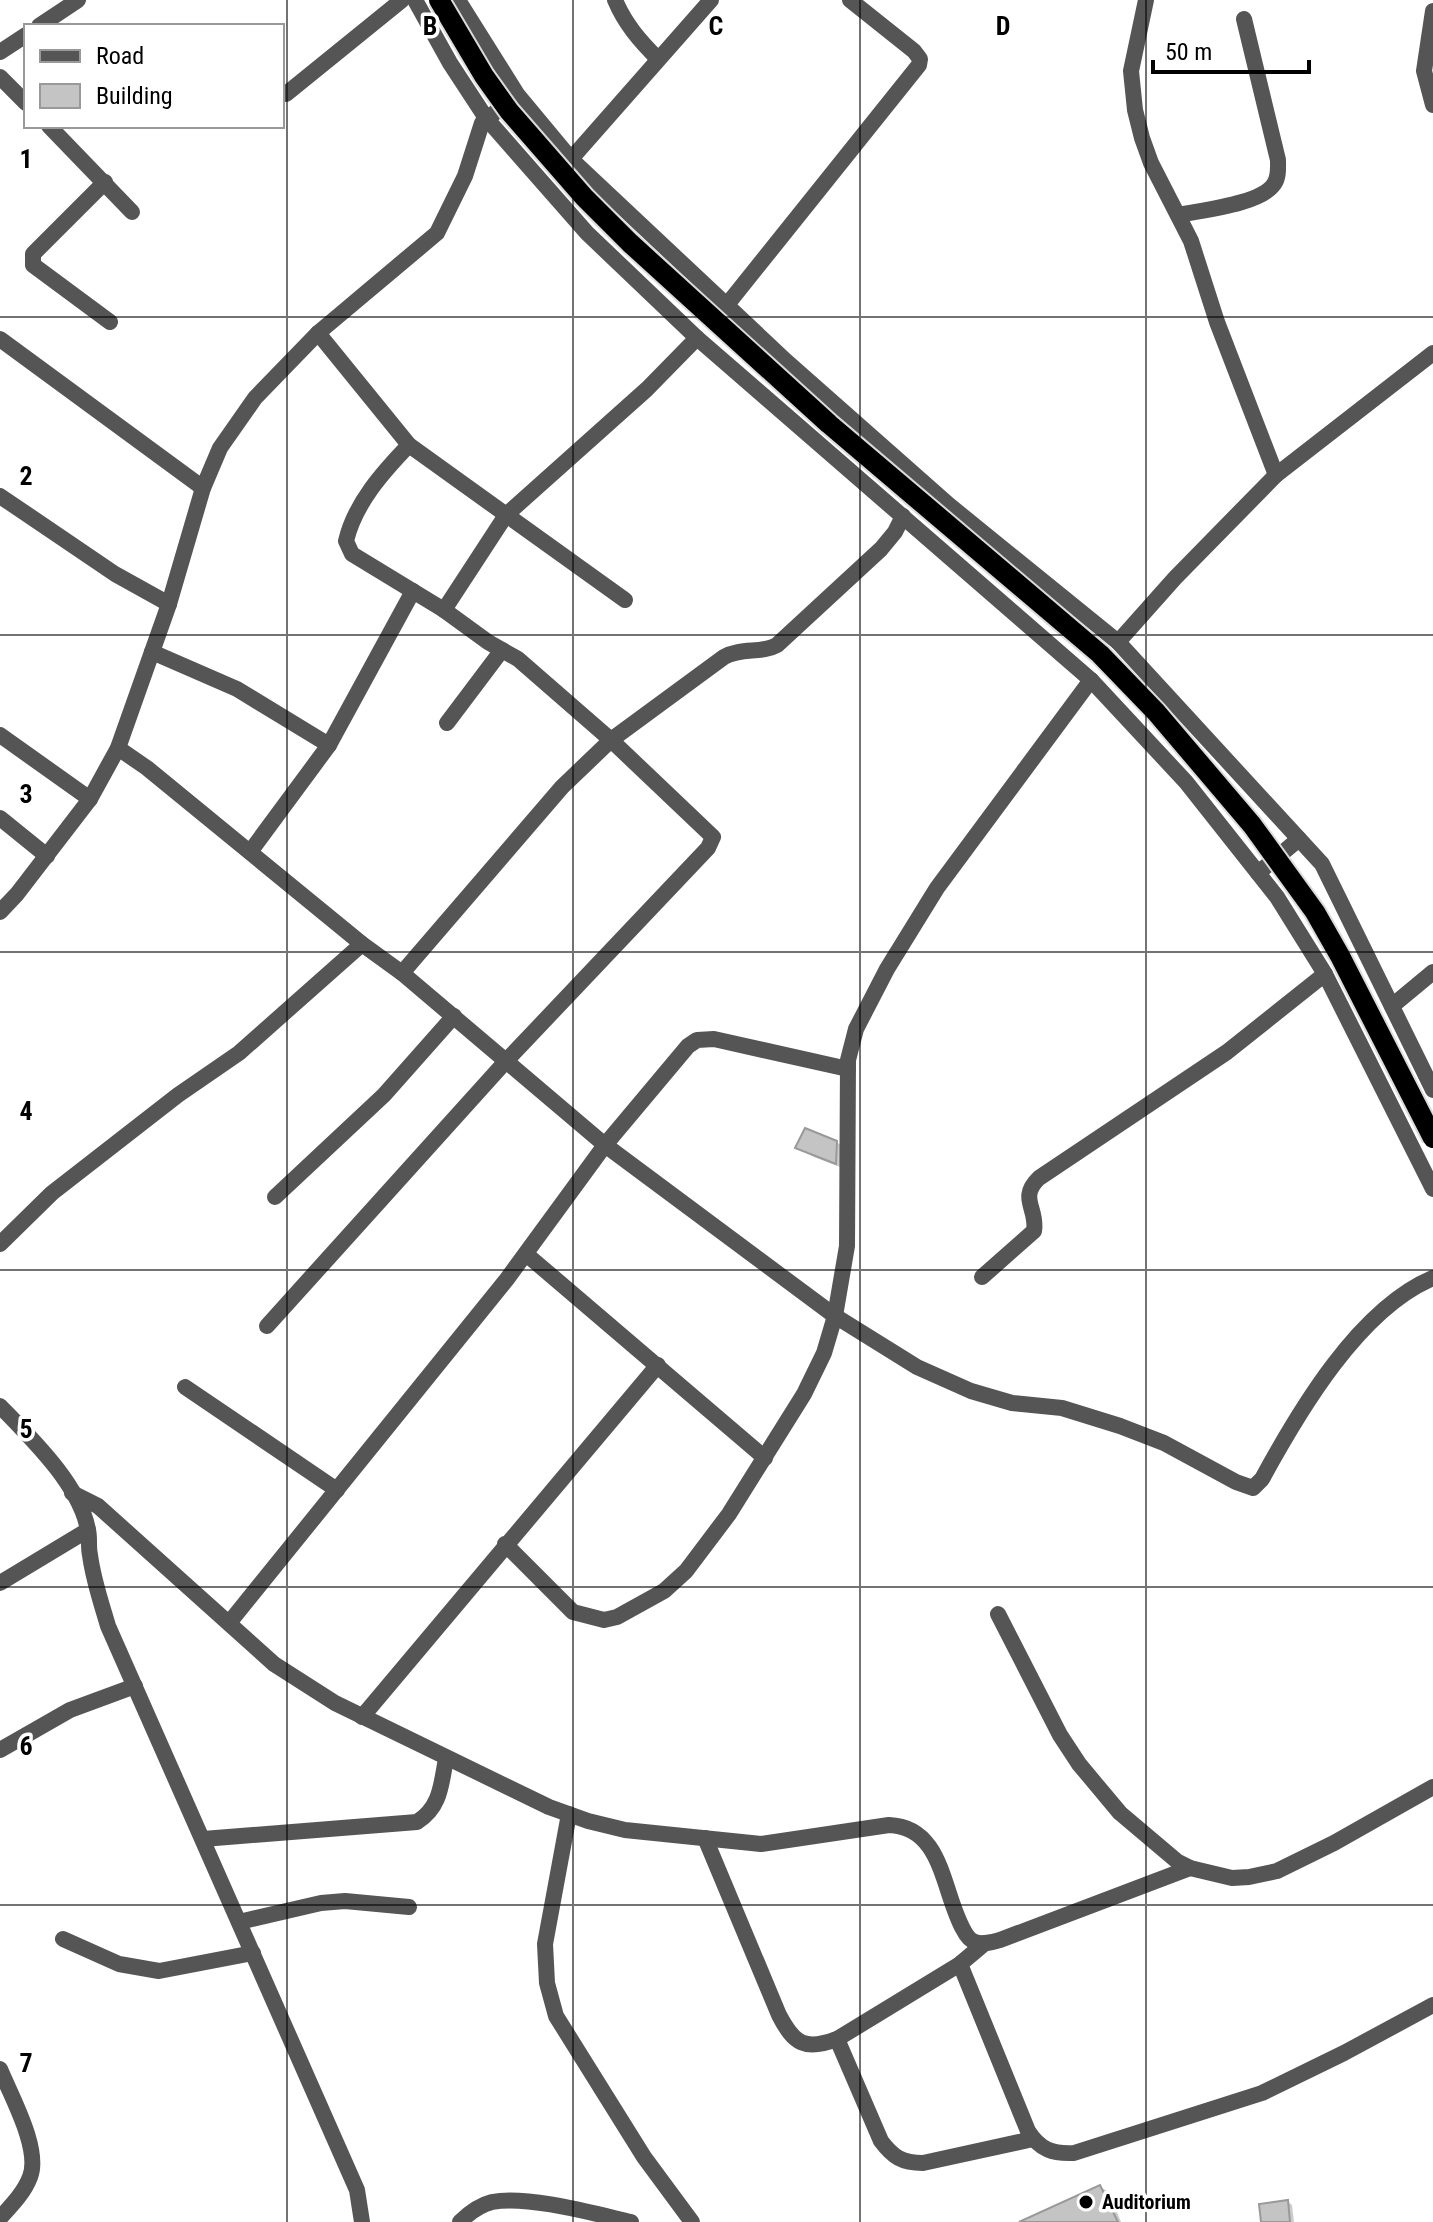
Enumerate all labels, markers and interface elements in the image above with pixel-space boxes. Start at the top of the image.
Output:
text: B [423,11,437,41]
text: C [709,11,724,41]
text: D [996,11,1010,41]
legend [24,24,284,128]
scale bar [1153,24,1309,74]
text: 50 m [1165,38,1212,66]
text: Road [96,42,144,70]
text: Building [96,82,173,110]
text: 1 [19,144,33,174]
text: 2 [19,461,33,491]
text: 3 [19,779,33,809]
text: 4 [19,1096,33,1126]
text: 5 [19,1414,33,1444]
text: 6 [19,1731,33,1761]
text: 7 [19,2048,33,2078]
place label: Auditorium [1102,2190,1191,2214]
marker: Auditorium [1077,2193,1095,2211]

